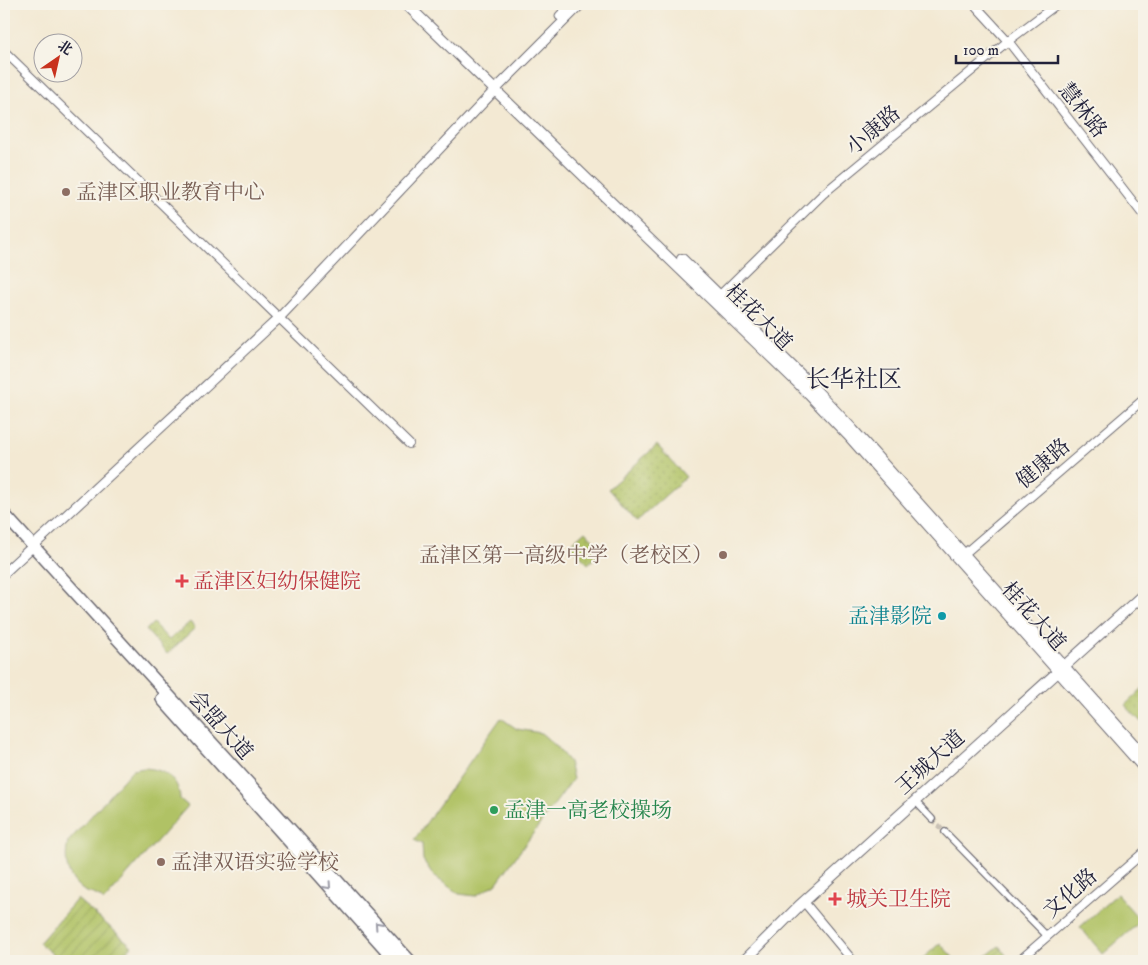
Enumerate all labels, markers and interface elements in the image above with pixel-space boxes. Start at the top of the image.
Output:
north arrow [32,32,82,82]
scale bar [956,32,1058,64]
text: 北 [54,37,76,59]
text: 100 m [963,41,999,60]
street label: 慧林路 [1053,78,1112,143]
street label: 小康路 [841,101,906,161]
place label: 孟津区职业教育中心 [76,180,265,206]
marker: 孟津区职业教育中心 [60,186,72,198]
street label: 桂花大道 [719,279,797,357]
district label: 长华社区 [806,365,902,395]
street label: 健康路 [1011,433,1076,494]
place label: 孟津区第一高级中学（老校区） [419,543,713,569]
marker: 孟津区第一高级中学（老校区） [717,549,729,561]
place label: 孟津区妇幼保健院 [193,569,361,595]
marker: 孟津区妇幼保健院 [175,574,189,588]
street label: 桂花大道 [995,577,1071,657]
place label: 孟津影院 [848,604,932,630]
marker: 孟津影院 [936,610,948,622]
street label: 会盟大道 [182,686,258,766]
street label: 王城大道 [891,725,971,801]
place label: 孟津一高老校操场 [504,798,672,824]
marker: 孟津一高老校操场 [488,804,500,816]
place label: 孟津双语实验学校 [171,850,339,876]
marker: 孟津双语实验学校 [155,856,167,868]
street label: 文化路 [1038,863,1103,924]
one-way arrow [323,880,332,889]
place label: 城关卫生院 [846,887,951,913]
marker: 城关卫生院 [828,892,842,906]
one-way arrow [374,922,383,931]

